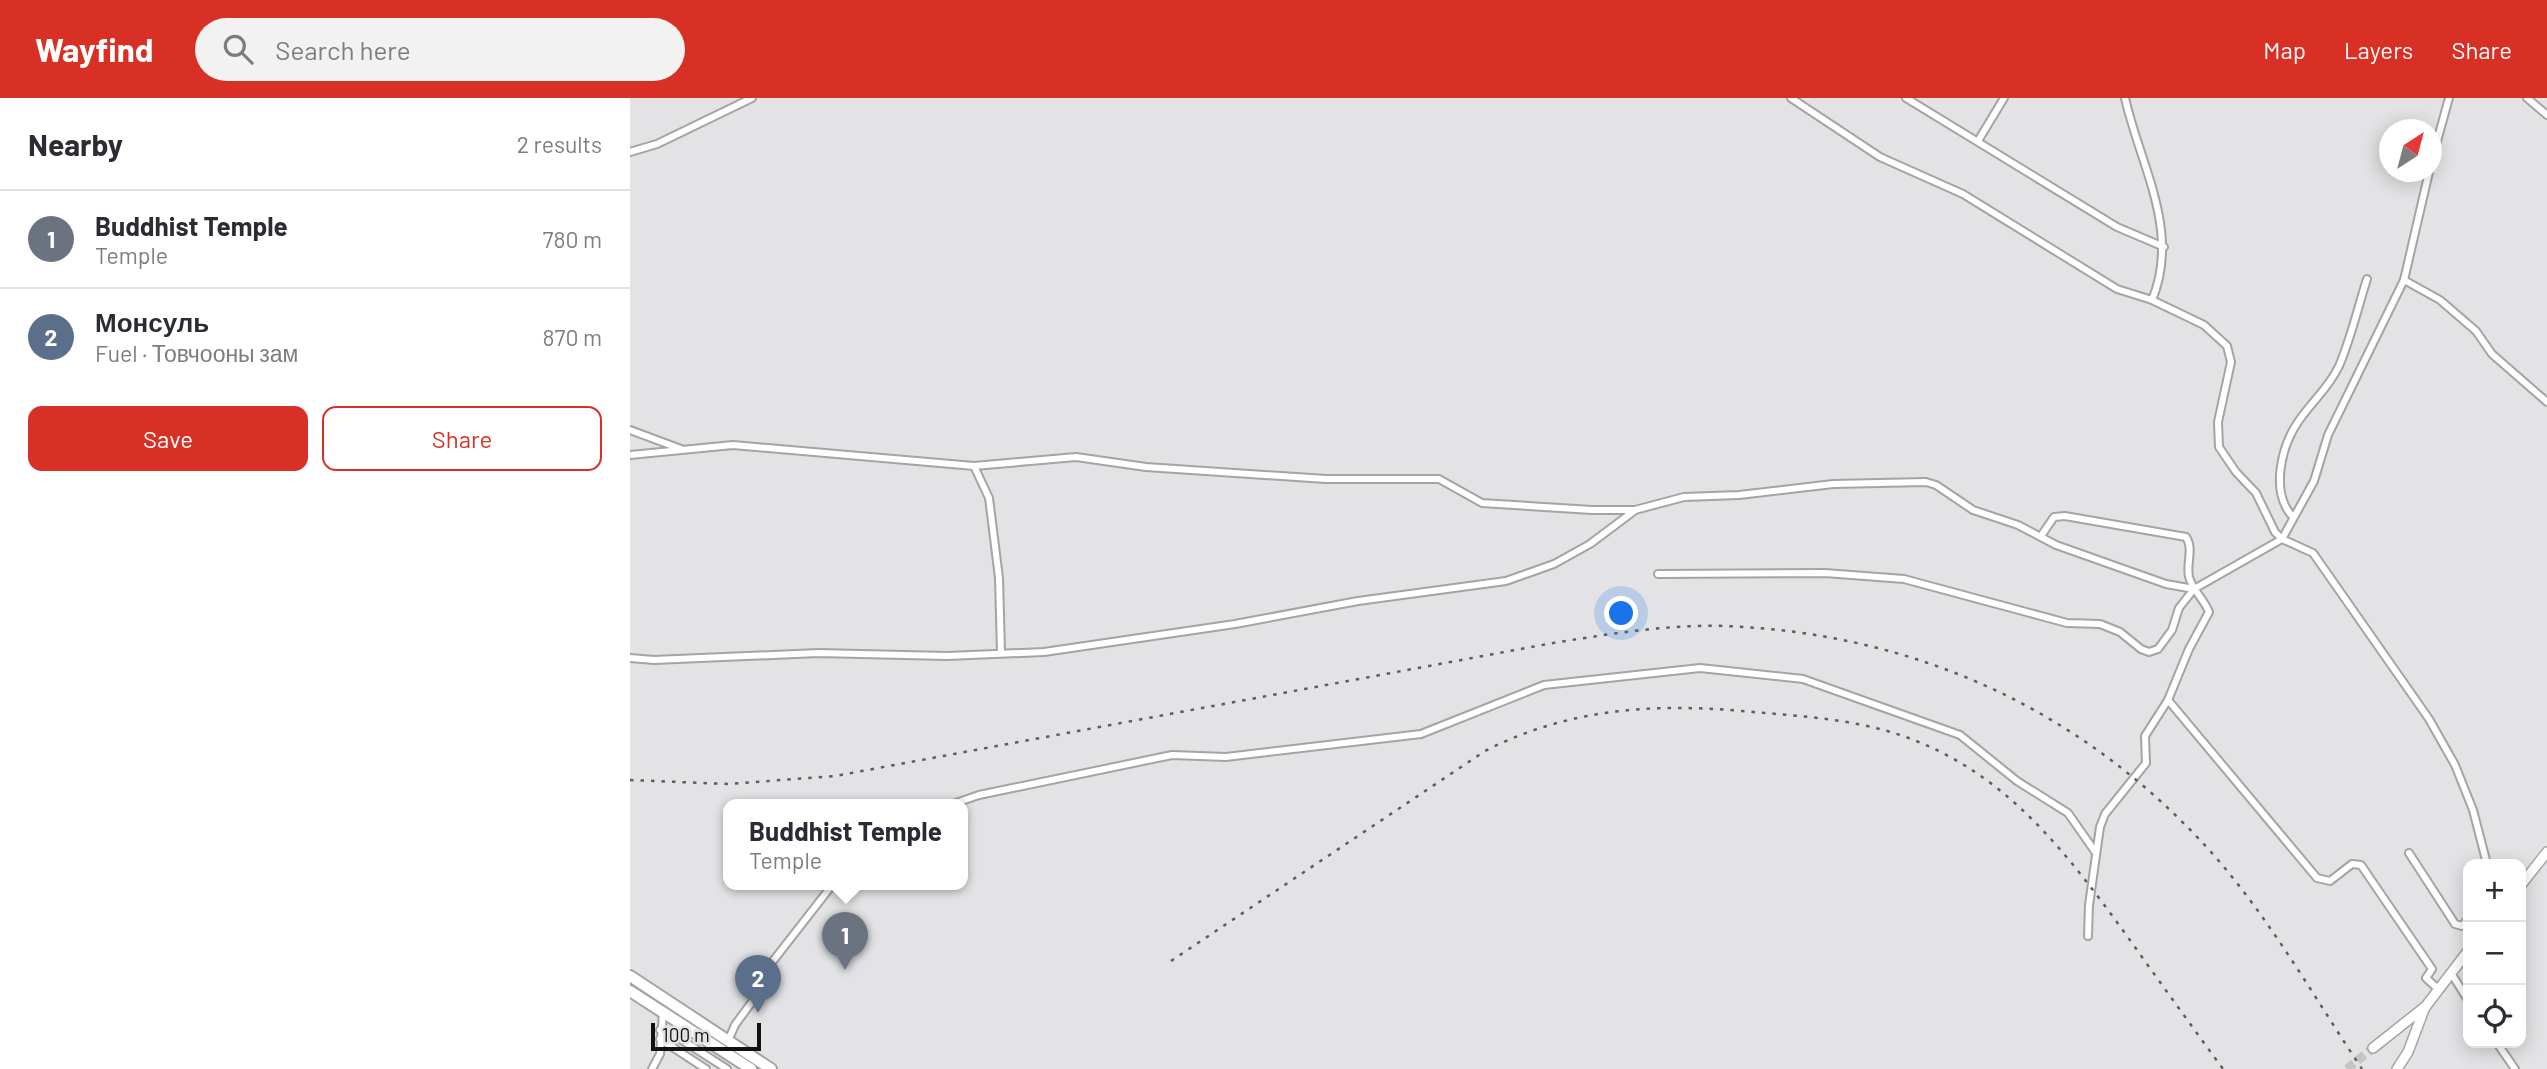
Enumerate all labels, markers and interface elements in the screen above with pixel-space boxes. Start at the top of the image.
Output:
search box [195,18,685,81]
text: Wayfind [35,29,153,69]
icon: search [219,30,257,68]
text: Search here [275,34,411,65]
text: Map [2263,35,2306,64]
text: Layers [2344,35,2413,64]
text: Share [2451,35,2512,64]
north arrow [2379,119,2442,182]
text: Nearby [28,126,123,162]
text: 2 results [517,130,602,158]
text: Buddhist Temple [95,210,288,241]
text: 1 [47,225,55,253]
text: 780 m [543,225,602,253]
text: Temple [95,241,168,269]
text: Монсуль [95,306,209,337]
text: 2 [45,323,57,351]
text: 870 m [543,323,602,351]
text: Fuel · Товчооны зам [95,339,298,367]
button: Save [28,406,308,471]
button: Share [322,406,602,471]
your location [1604,596,1638,630]
popup [723,799,968,890]
text: Buddhist Temple [749,815,942,846]
text: Temple [749,846,822,874]
map controls [2463,859,2526,1048]
button: + [2463,859,2526,922]
pin: 1 [822,912,868,970]
button: − [2463,922,2526,985]
pin: 2 [735,955,781,1013]
button: locate [2463,985,2526,1048]
scale bar [651,1020,761,1052]
text: 100 m [662,1023,710,1046]

